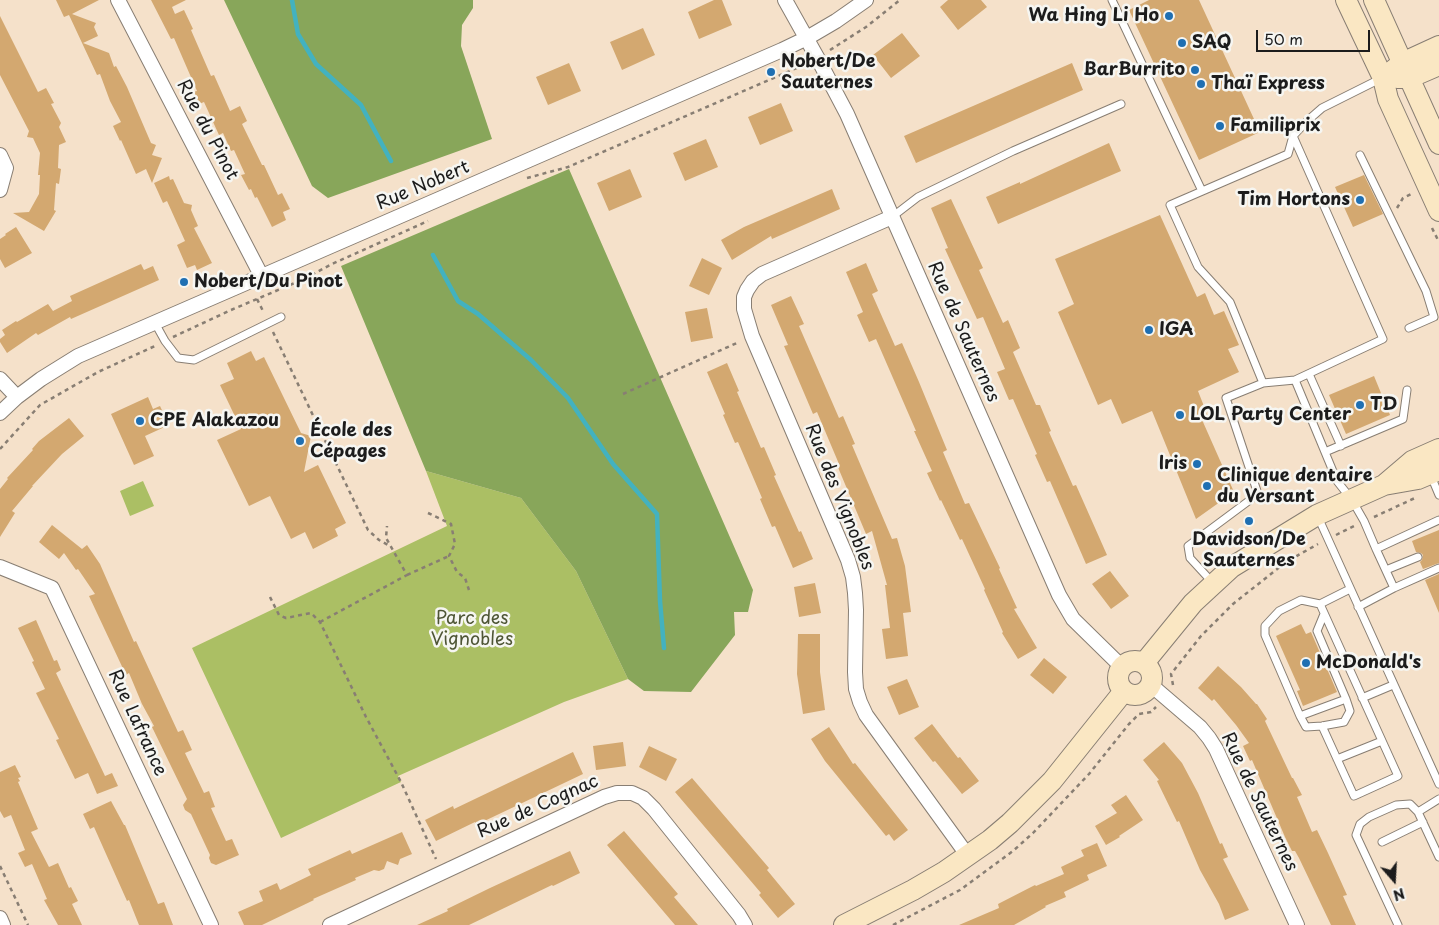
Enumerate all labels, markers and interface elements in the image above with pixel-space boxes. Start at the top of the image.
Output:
place label: Wa Hing Li Ho [1029,5,1159,27]
marker: Wa Hing Li Ho [1163,10,1175,22]
scale bar [1259,20,1373,52]
text: 50 m [1264,27,1303,50]
place label: SAQ [1192,32,1231,54]
marker: SAQ [1176,37,1188,49]
place label: Nobert/De Sauternes [781,51,876,94]
place label: BarBurrito [1083,59,1185,81]
marker: BarBurrito [1189,64,1201,76]
marker: Nobert/De Sauternes [765,66,777,78]
place label: Thaï Express [1211,73,1325,95]
street label: Rue du Pinot [172,76,242,184]
marker: Thaï Express [1195,78,1207,90]
place label: Familiprix [1230,115,1320,137]
marker: Familiprix [1214,120,1226,132]
street label: Rue Nobert [373,157,473,215]
place label: Tim Hortons [1237,189,1350,211]
marker: Tim Hortons [1354,194,1366,206]
street label: Rue de Sauternes [922,258,1004,406]
place label: Nobert/Du Pinot [194,271,343,293]
marker: Nobert/Du Pinot [178,276,190,288]
place label: IGA [1159,319,1193,341]
marker: IGA [1143,324,1155,336]
place label: TD [1370,394,1397,416]
marker: TD [1354,399,1366,411]
place label: LOL Party Center [1190,404,1351,426]
marker: LOL Party Center [1174,409,1186,421]
place label: CPE Alakazou [150,410,279,432]
marker: CPE Alakazou [134,415,146,427]
place label: École des Cépages [310,420,392,462]
street label: Rue des Vignobles [800,421,878,573]
marker: École des Cépages [294,435,306,447]
place label: Iris [1159,453,1187,475]
marker: Iris [1191,458,1203,470]
place label: Clinique dentaire du Versant [1217,465,1372,508]
marker: Clinique dentaire du Versant [1201,480,1213,492]
marker: Davidson/De Sauternes [1243,515,1255,527]
place label: Davidson/De Sauternes [1192,529,1306,572]
park label: Parc des Vignobles [431,608,513,650]
place label: McDonald's [1316,652,1421,674]
marker: McDonald's [1300,657,1312,669]
street label: Rue Lafrance [103,666,171,780]
street label: Rue de Sauternes [1216,729,1302,875]
street label: Rue de Cognac [474,771,602,843]
north arrow [1369,855,1419,905]
text: N [1390,883,1408,906]

